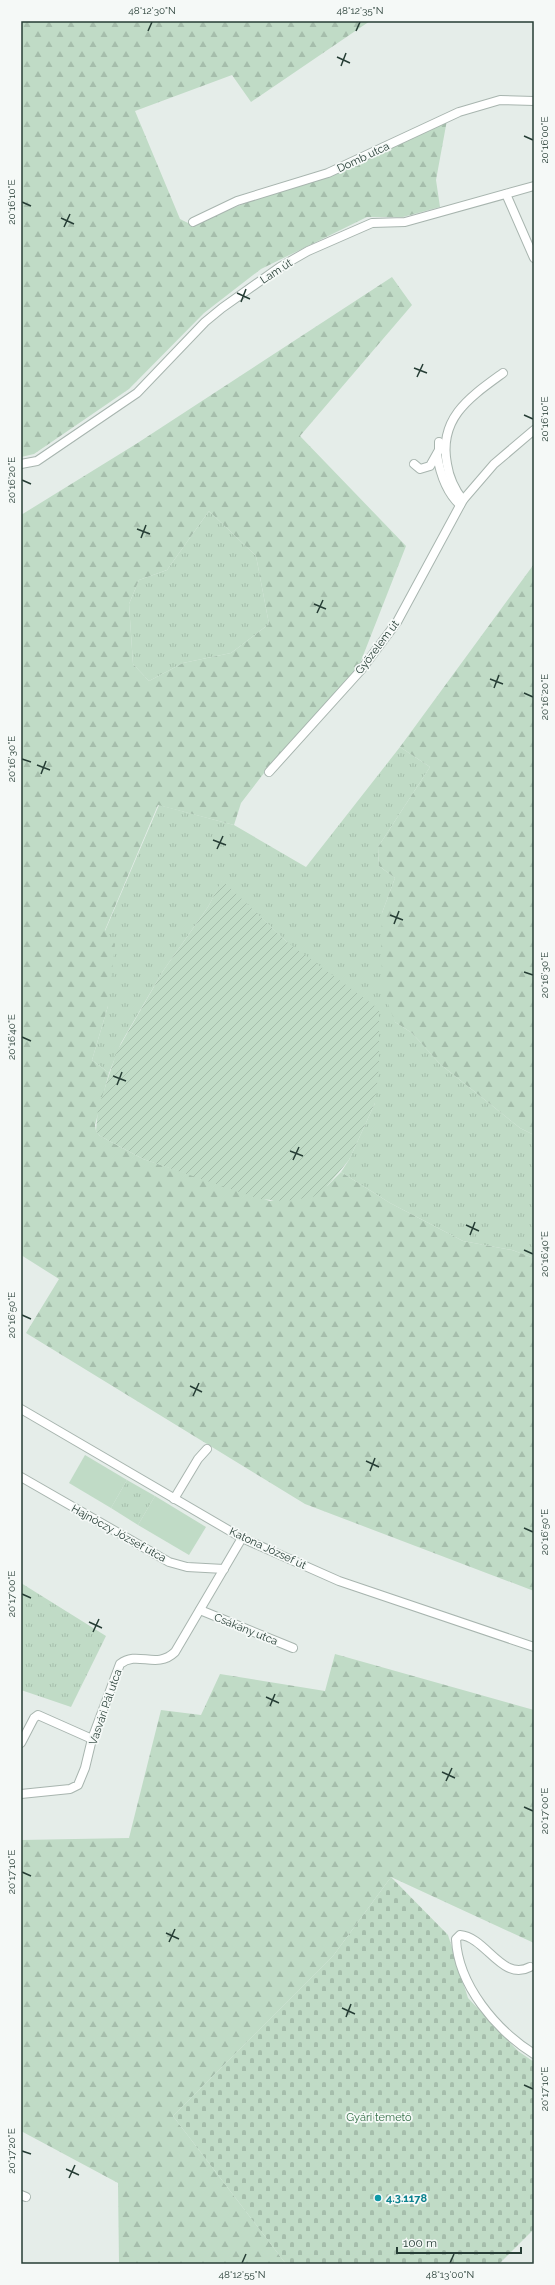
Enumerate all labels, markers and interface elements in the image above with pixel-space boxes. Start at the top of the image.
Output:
text: 48°12'30"N [128,5,176,16]
text: 48°12'35"N [337,5,383,16]
text: 20°16'00"E [539,116,550,164]
street label: Domb utca [335,140,391,175]
text: 20°16'10"E [6,179,17,225]
street label: Lam út [258,256,295,287]
text: 20°16'10"E [539,396,550,442]
text: 20°16'20"E [6,457,17,503]
street label: Győzelem út [353,617,402,677]
text: 20°16'20"E [539,674,550,720]
text: 20°16'30"E [6,736,17,782]
text: 20°16'30"E [539,952,550,998]
text: 20°16'40"E [6,1014,17,1060]
text: 20°16'40"E [539,1231,550,1277]
text: 20°16'50"E [6,1292,17,1338]
street label: Hajnóczy József utca [69,1502,168,1565]
text: 20°16'50"E [539,1509,550,1555]
street label: Katona József út [227,1525,309,1572]
text: 20°17'00"E [6,1571,17,1617]
street label: Csákány utca [212,1611,280,1648]
street label: Vasvári Pál utca [86,1668,125,1747]
text: 20°17'00"E [539,1788,550,1834]
text: 20°17'10"E [6,1850,17,1894]
text: 20°17'10"E [539,2067,550,2111]
park label: Gyári temető [346,2111,412,2124]
text: 20°17'20"E [6,2128,17,2174]
place label: 4.3.1178 [386,2192,427,2205]
marker: 4.3.1178 [373,2193,383,2203]
scale bar [397,2229,521,2255]
text: 100 m [403,2236,437,2250]
text: 48°12'55"N [219,2269,265,2280]
text: 48°13'00"N [426,2269,474,2280]

